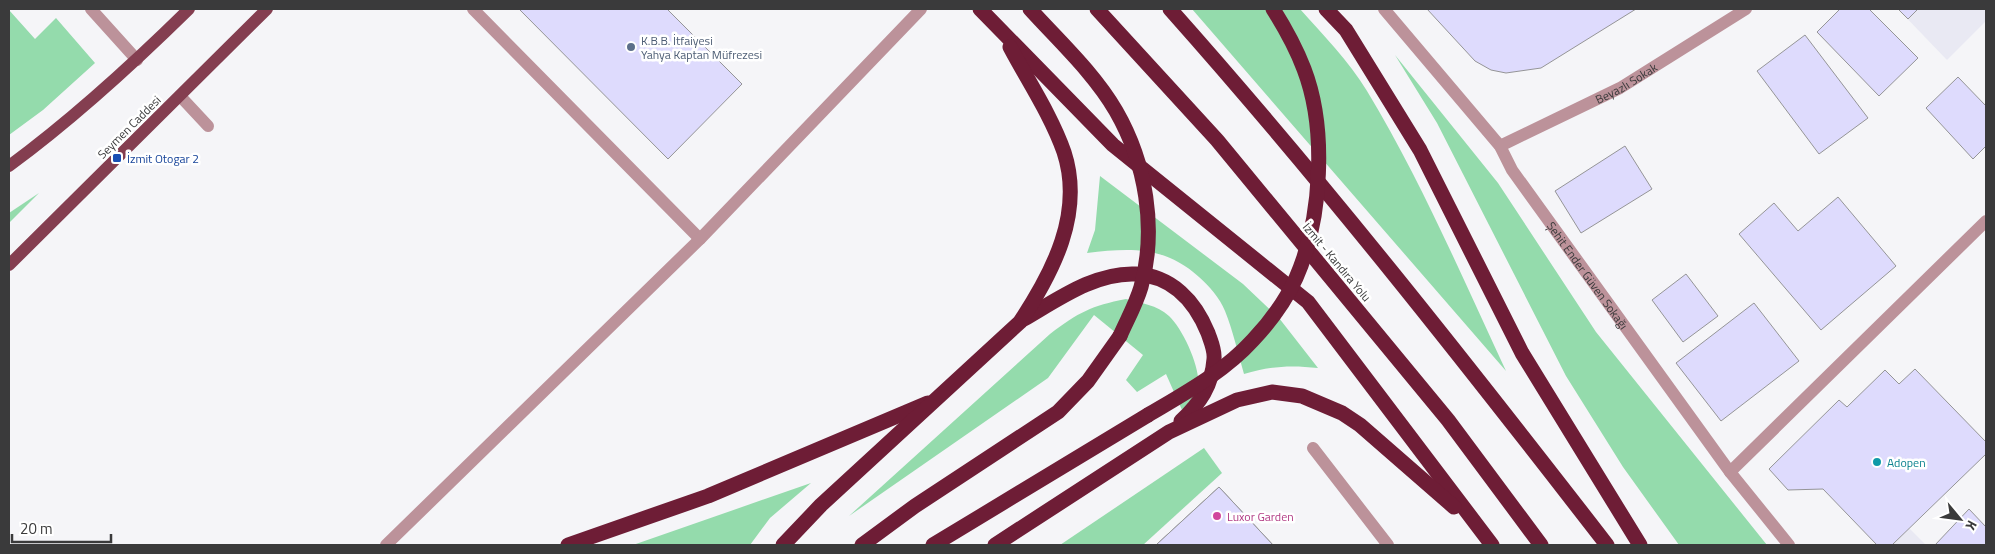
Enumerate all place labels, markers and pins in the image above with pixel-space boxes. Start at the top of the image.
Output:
place label: K.B.B. İtfaiyesi Yahya Kaptan Müfrezesi [641,31,762,64]
marker: K.B.B. İtfaiyesi Yahya Kaptan Müfrezesi [625,41,637,53]
place label: İzmit Otogar 2 [127,149,199,168]
marker: İzmit Otogar 2 [111,152,123,164]
place label: Adopen [1887,453,1926,472]
marker: Adopen [1871,456,1883,468]
place label: Luxor Garden [1227,507,1294,526]
marker: Luxor Garden [1211,510,1223,522]

